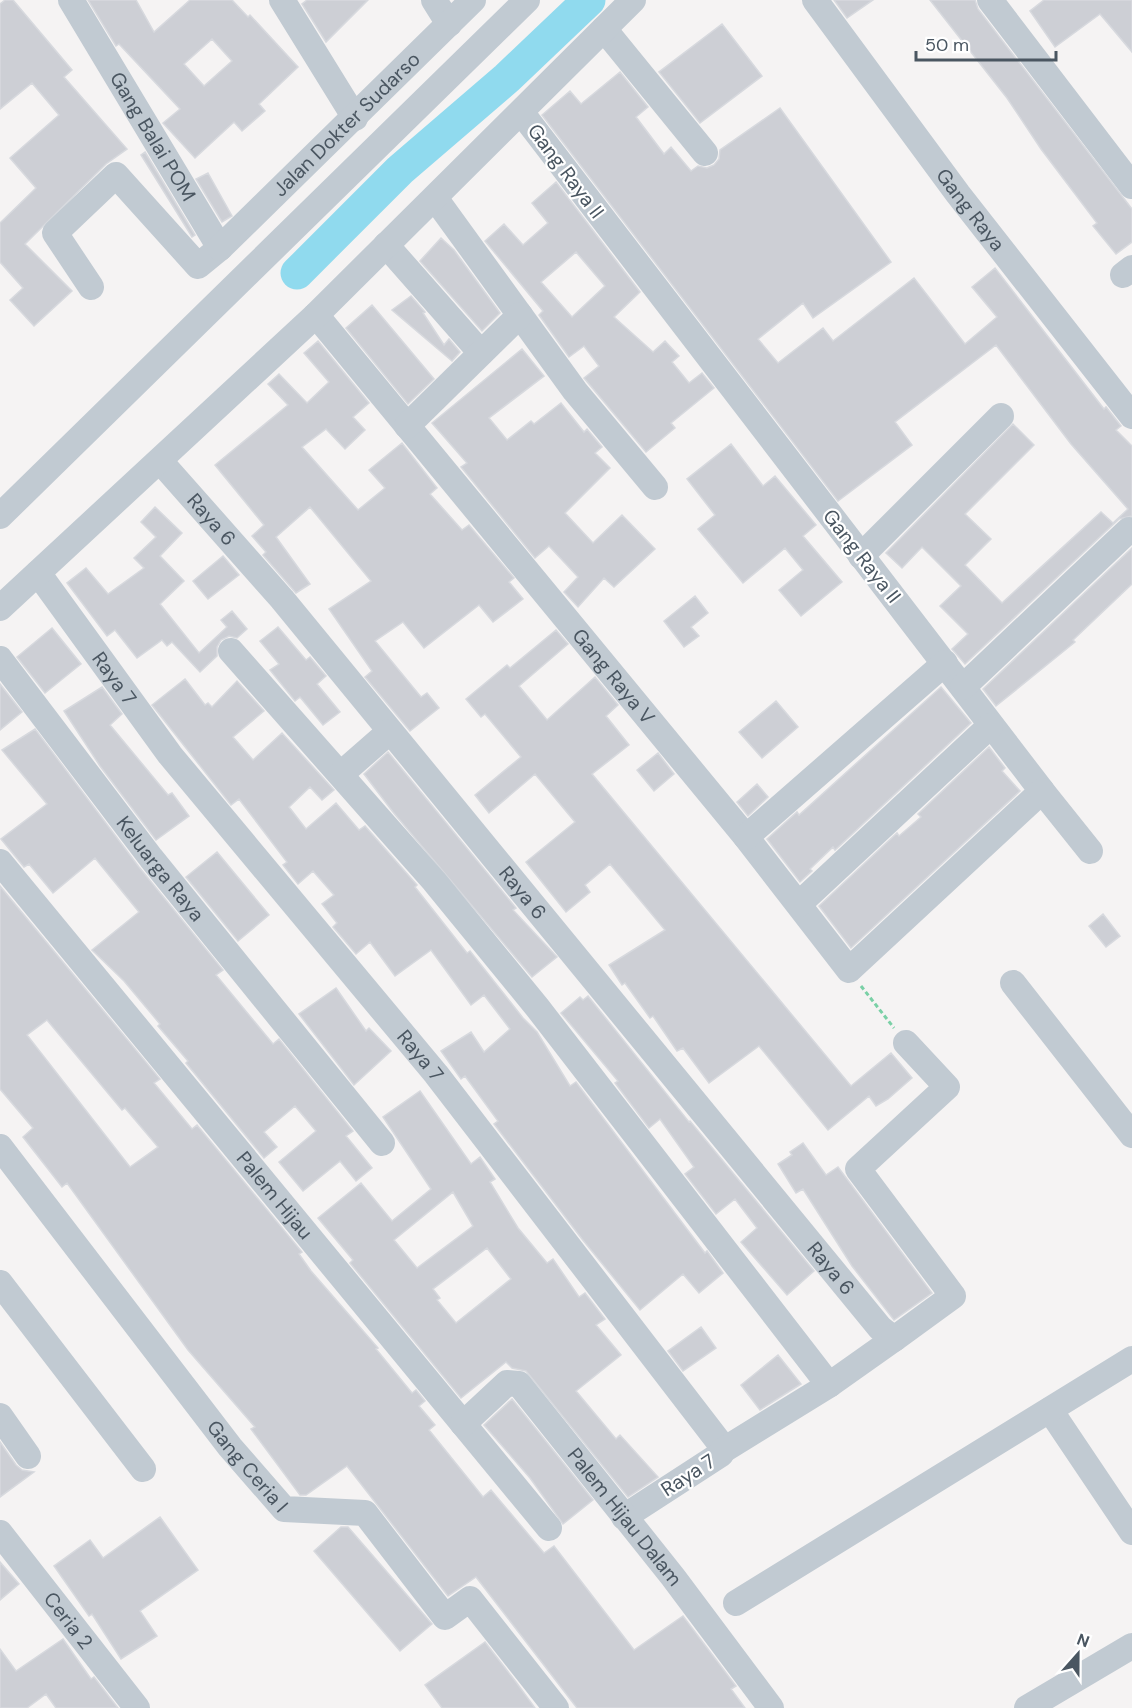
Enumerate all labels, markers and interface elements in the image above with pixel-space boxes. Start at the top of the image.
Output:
scale bar [916,24,1056,62]
text: 50 m [925,33,969,57]
street label: Jalan Dokter Sudarso [267,46,426,202]
street label: Gang Balai POM [104,67,202,206]
street label: Gang Raya II [522,118,610,224]
street label: Gang Raya [930,163,1011,256]
street label: Raya 6 [182,488,242,551]
street label: Gang Raya II [817,504,907,608]
street label: Gang Raya V [567,623,661,729]
street label: Raya 7 [86,646,142,710]
street label: Keluarga Raya [111,811,210,927]
street label: Raya 6 [493,861,552,925]
street label: Raya 7 [391,1024,450,1086]
street label: Palem Hijau [231,1146,319,1245]
street label: Raya 6 [802,1236,861,1300]
street label: Gang Ceria I [201,1415,294,1518]
street label: Palem Hijau Dalam [562,1442,688,1591]
street label: Raya 7 [656,1448,720,1502]
street label: Ceria 2 [38,1587,99,1654]
north arrow [1048,1624,1108,1684]
text: N [1074,1629,1092,1652]

